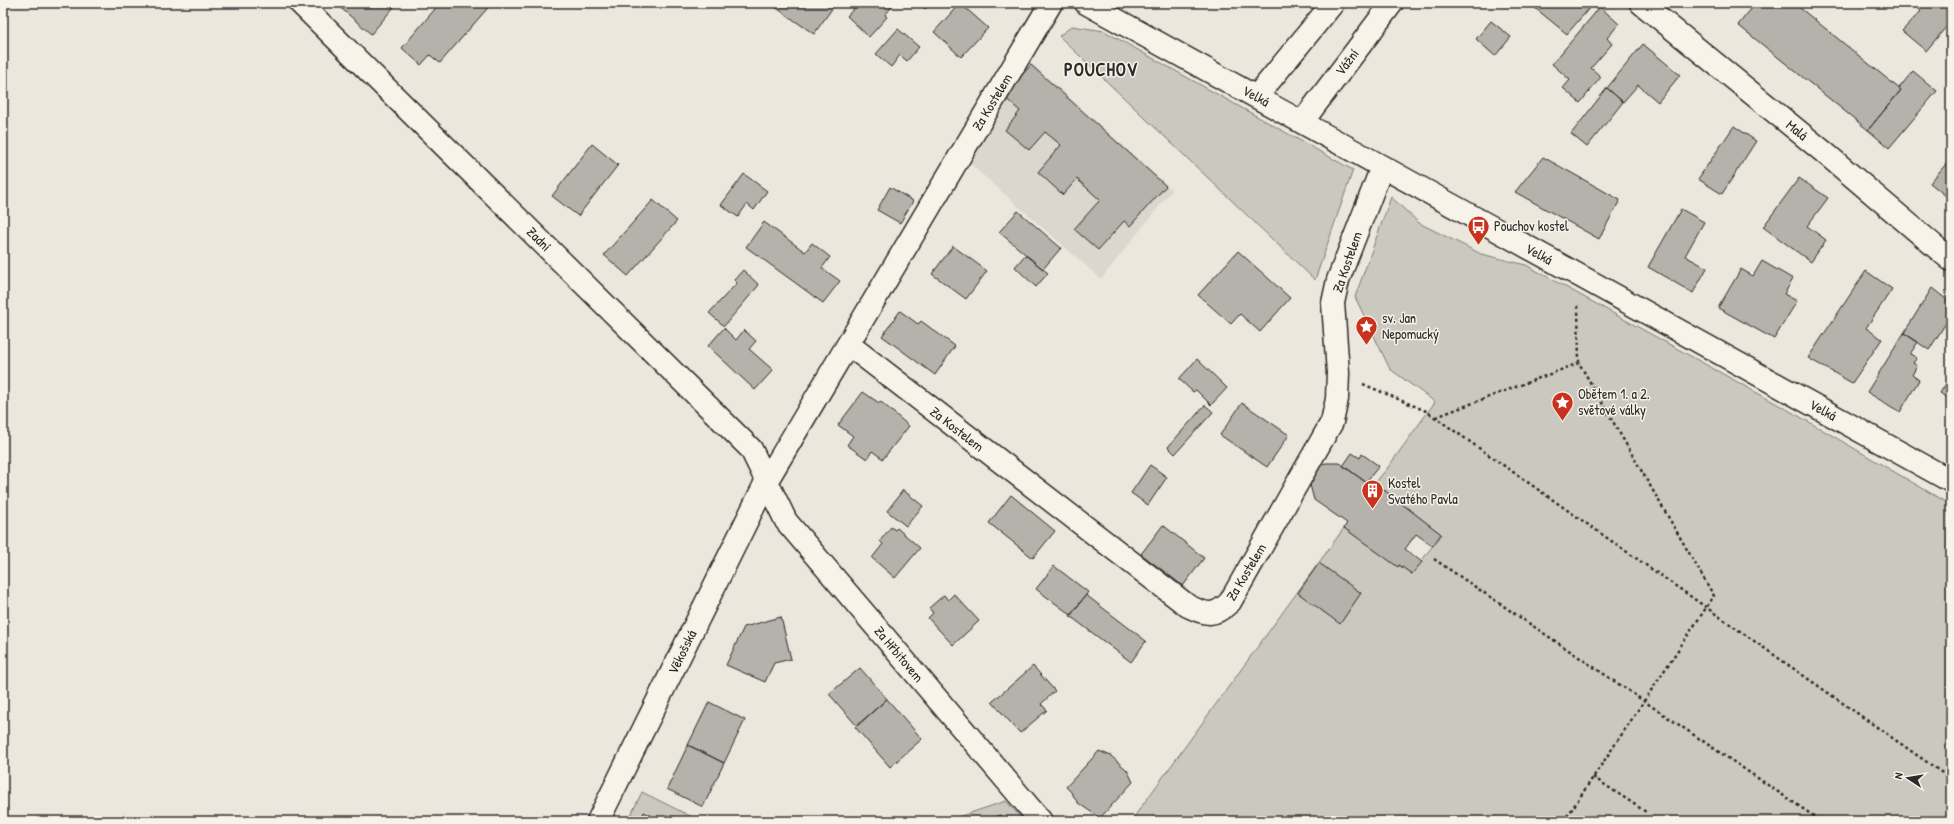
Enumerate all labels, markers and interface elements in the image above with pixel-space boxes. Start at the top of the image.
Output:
street label: Vážní [1330,44,1363,79]
district label: POUCHOV [1064,57,1138,82]
street label: Za Kostelem [967,70,1016,134]
street label: Velká [1239,80,1274,111]
street label: Malá [1782,115,1813,145]
bus stop icon: Pouchov kostel [1466,213,1492,246]
place label: Pouchov kostel [1494,216,1569,235]
street label: Zadní [523,222,556,255]
street label: Za Kostelem [1327,229,1366,295]
street label: Velká [1522,238,1557,269]
place label: sv. Jan Nepomucký [1382,308,1439,344]
place icon: sv. Jan Nepomucký [1353,313,1379,346]
place label: Obětem 1. a 2. světové války [1578,384,1650,420]
place icon: Obětem 1. a 2. světové války [1550,389,1576,422]
street label: Velká [1806,394,1841,425]
street label: Za Kostelem [926,402,988,456]
place label: Kostel Svatého Pavla [1388,473,1458,508]
building icon: Kostel Svatého Pavla [1359,478,1385,511]
street label: Za Kostelem [1221,540,1270,604]
street label: Za Hřbitovem [870,622,928,686]
street label: Věkošská [663,626,701,677]
north arrow [1888,758,1928,798]
text: N [1891,771,1906,780]

